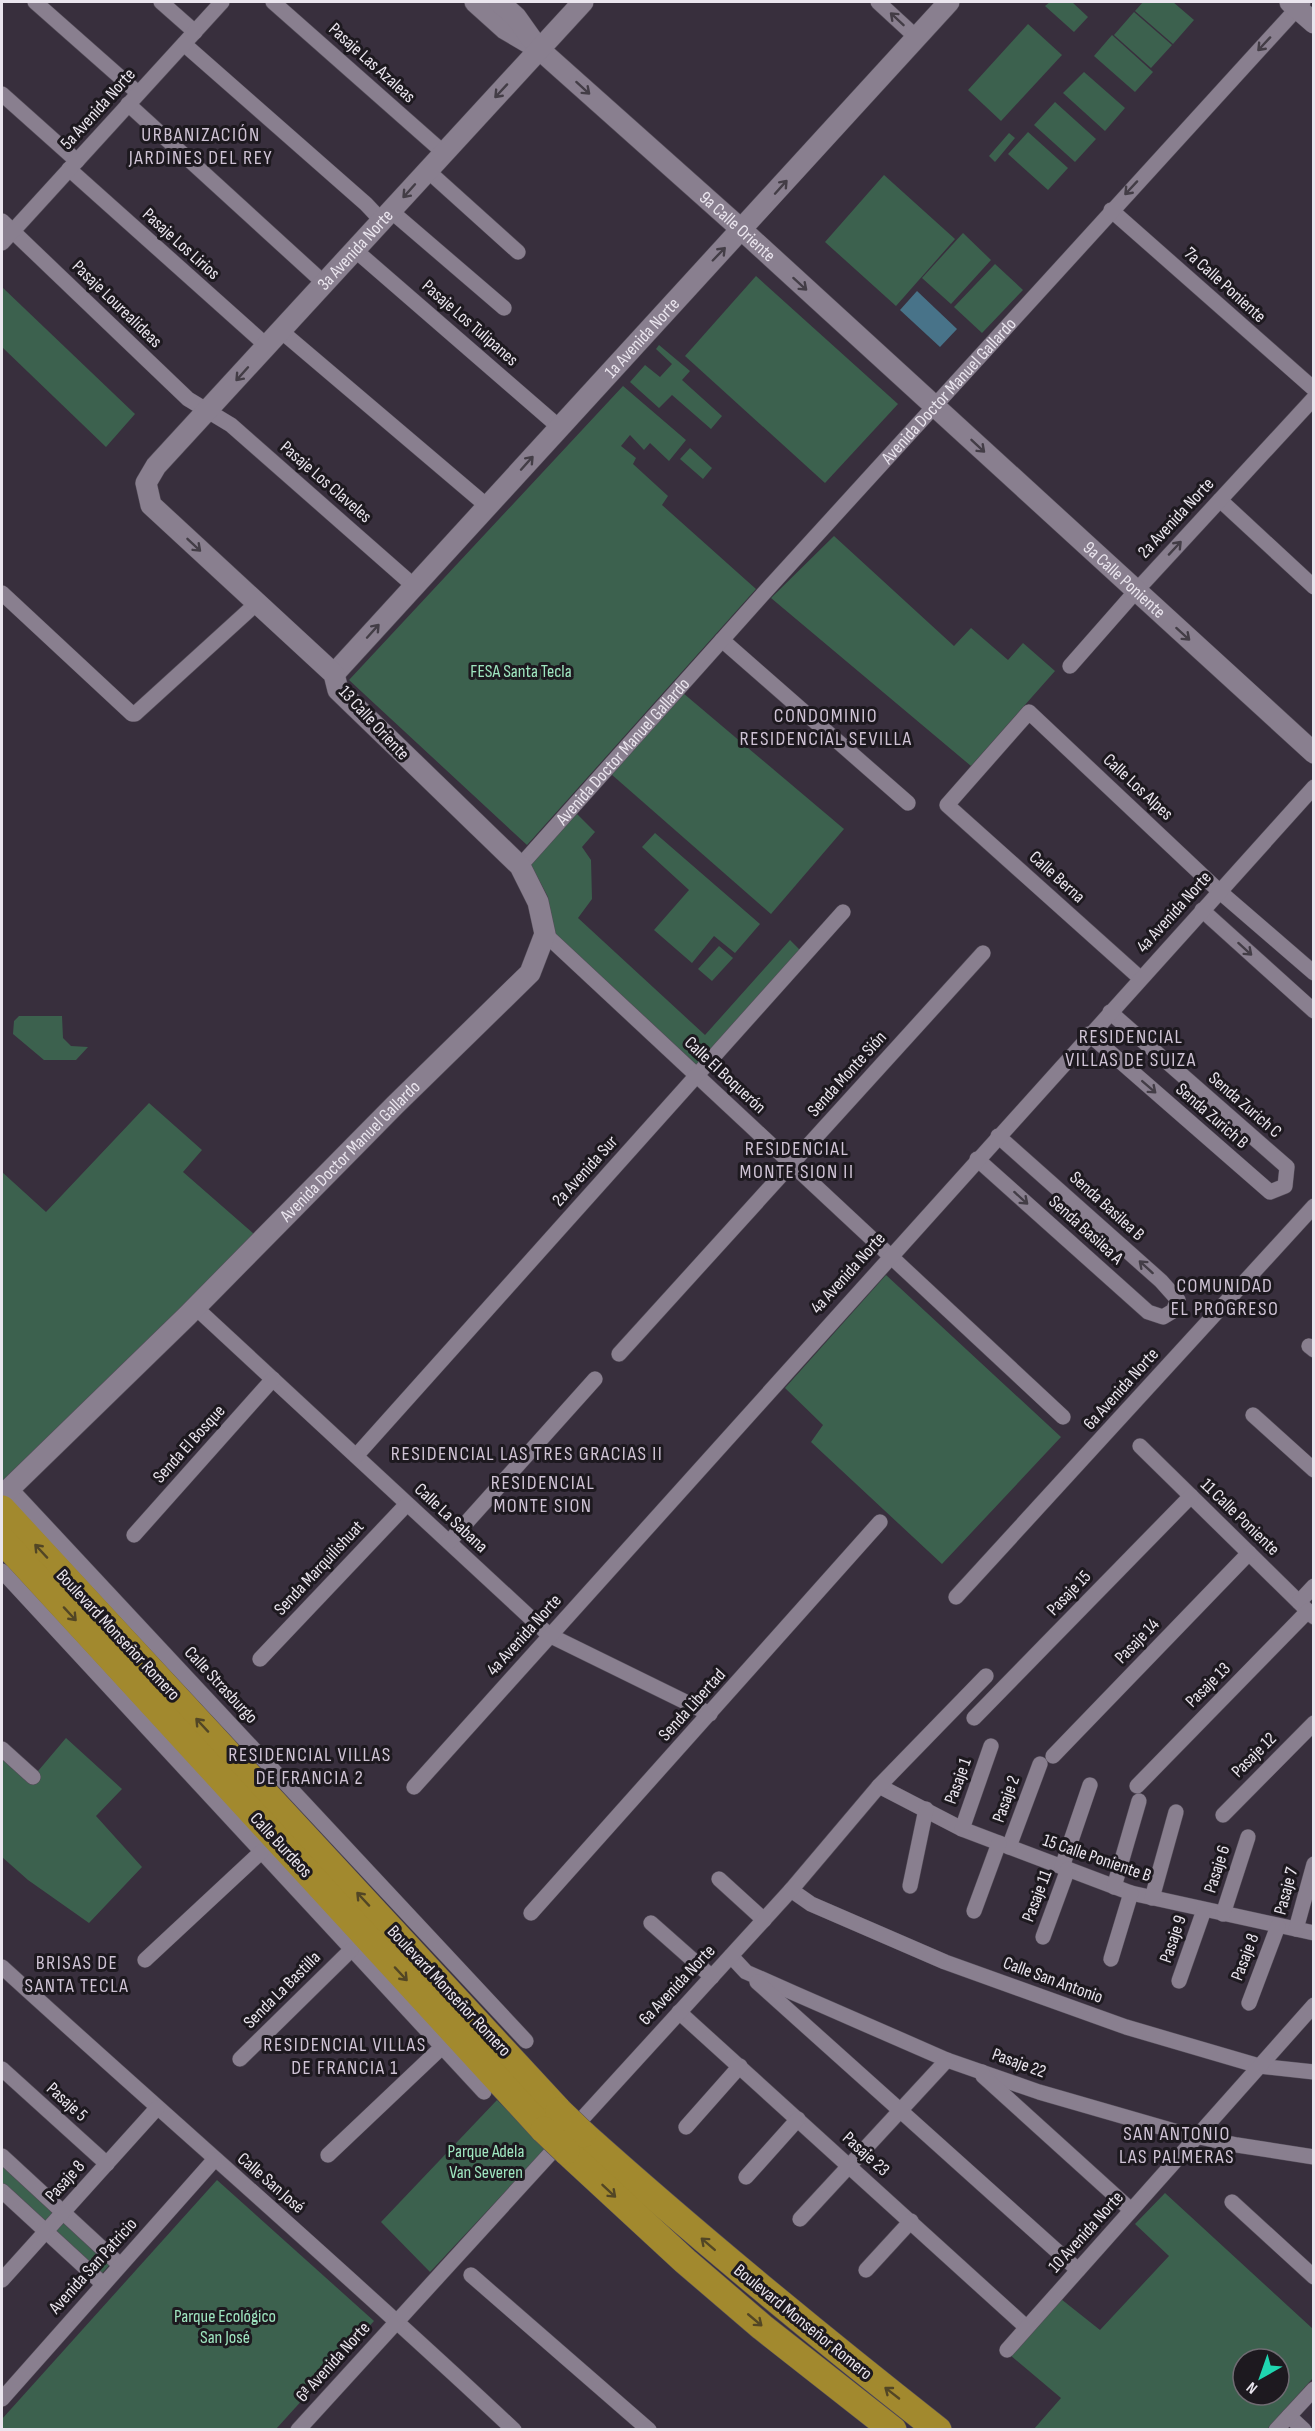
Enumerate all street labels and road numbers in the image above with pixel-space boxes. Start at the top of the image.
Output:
street label: Pasaje Las Azaleas [324,19,420,107]
street label: 5a Avenida Norte [56,64,140,154]
street label: 9a Calle Oriente [695,187,780,266]
street label: Pasaje Los Lirios [138,204,224,284]
street label: 3a Avenida Norte [313,205,397,294]
street label: 7a Calle Poniente [1180,243,1270,327]
street label: Pasaje Lourealideas [68,256,166,352]
street label: Pasaje Los Tulipanes [418,276,522,370]
street label: 1a Avenida Norte [600,293,684,382]
street label: Avenida Doctor Manuel Gallardo [876,313,1020,469]
street label: Pasaje Los Claveles [276,437,376,527]
street label: 2a Avenida Norte [1134,474,1218,562]
street label: 9a Calle Poniente [1079,537,1170,622]
street label: Avenida Doctor Manuel Gallardo [551,673,694,830]
street label: 13 Calle Oriente [334,682,414,764]
street label: Calle Los Alpes [1099,749,1177,825]
street label: Calle Berna [1025,847,1089,907]
street label: 4a Avenida Norte [1132,867,1216,957]
street label: Senda Monte Sión [803,1027,891,1121]
street label: Calle El Boquerón [680,1032,770,1118]
street label: Senda Zurich C [1204,1068,1286,1142]
street label: Avenida Doctor Manuel Gallardo [275,1076,424,1227]
street label: Senda Zurich B [1172,1079,1252,1153]
street label: 2a Avenida Sur [548,1131,622,1211]
street label: Senda Basilea B [1065,1167,1149,1245]
street label: Senda Basilea A [1044,1191,1128,1269]
street label: 4a Avenida Norte [806,1228,890,1318]
street label: 6a Avenida Norte [1079,1344,1163,1434]
street label: Senda El Bosque [148,1401,230,1487]
street label: 11 Calle Poniente [1196,1474,1284,1560]
street label: Calle La Sabana [410,1479,492,1557]
street label: Senda Marquilishuat [270,1516,369,1620]
street label: Boulevard Monseñor Romero [52,1565,184,1705]
street label: Pasaje 15 [1043,1566,1095,1620]
street label: 4a Avenida Norte [482,1590,566,1680]
street label: Pasaje 14 [1110,1614,1164,1668]
street label: Calle Strasburgo [180,1642,262,1728]
street label: Pasaje 13 [1181,1658,1235,1712]
street label: Senda Libertad [654,1665,730,1745]
street label: Pasaje 12 [1227,1728,1281,1782]
street label: Pasaje 1 [940,1755,976,1807]
street label: Pasaje 2 [988,1773,1024,1825]
street label: Calle Burdeos [246,1808,316,1882]
street label: 15 Calle Poniente B [1040,1830,1154,1886]
street label: Pasaje 6 [1199,1842,1235,1895]
street label: Pasaje 7 [1270,1864,1303,1917]
street label: Pasaje 11 [1018,1867,1057,1925]
street label: Pasaje 9 [1155,1912,1191,1966]
street label: Boulevard Monseñor Romero [383,1921,515,2061]
street label: Pasaje 8 [1226,1930,1264,1984]
street label: 6a Avenida Norte [634,1940,720,2030]
street label: Senda La Bastilla [239,1947,325,2033]
street label: Calle San Antonio [1000,1952,1106,2008]
street label: Pasaje 22 [989,2044,1049,2082]
street label: Pasaje 5 [42,2078,92,2126]
street label: Pasaje 23 [838,2127,894,2181]
street label: Calle San José [233,2148,309,2218]
street label: Pasaje 8 [41,2156,89,2206]
street label: 10 Avenida Norte [1044,2187,1128,2277]
street label: Avenida San Patricio [44,2214,141,2319]
street label: Boulevard Monseñor Romero [730,2260,876,2384]
street label: 6ª Avenida Norte [292,2318,374,2406]

